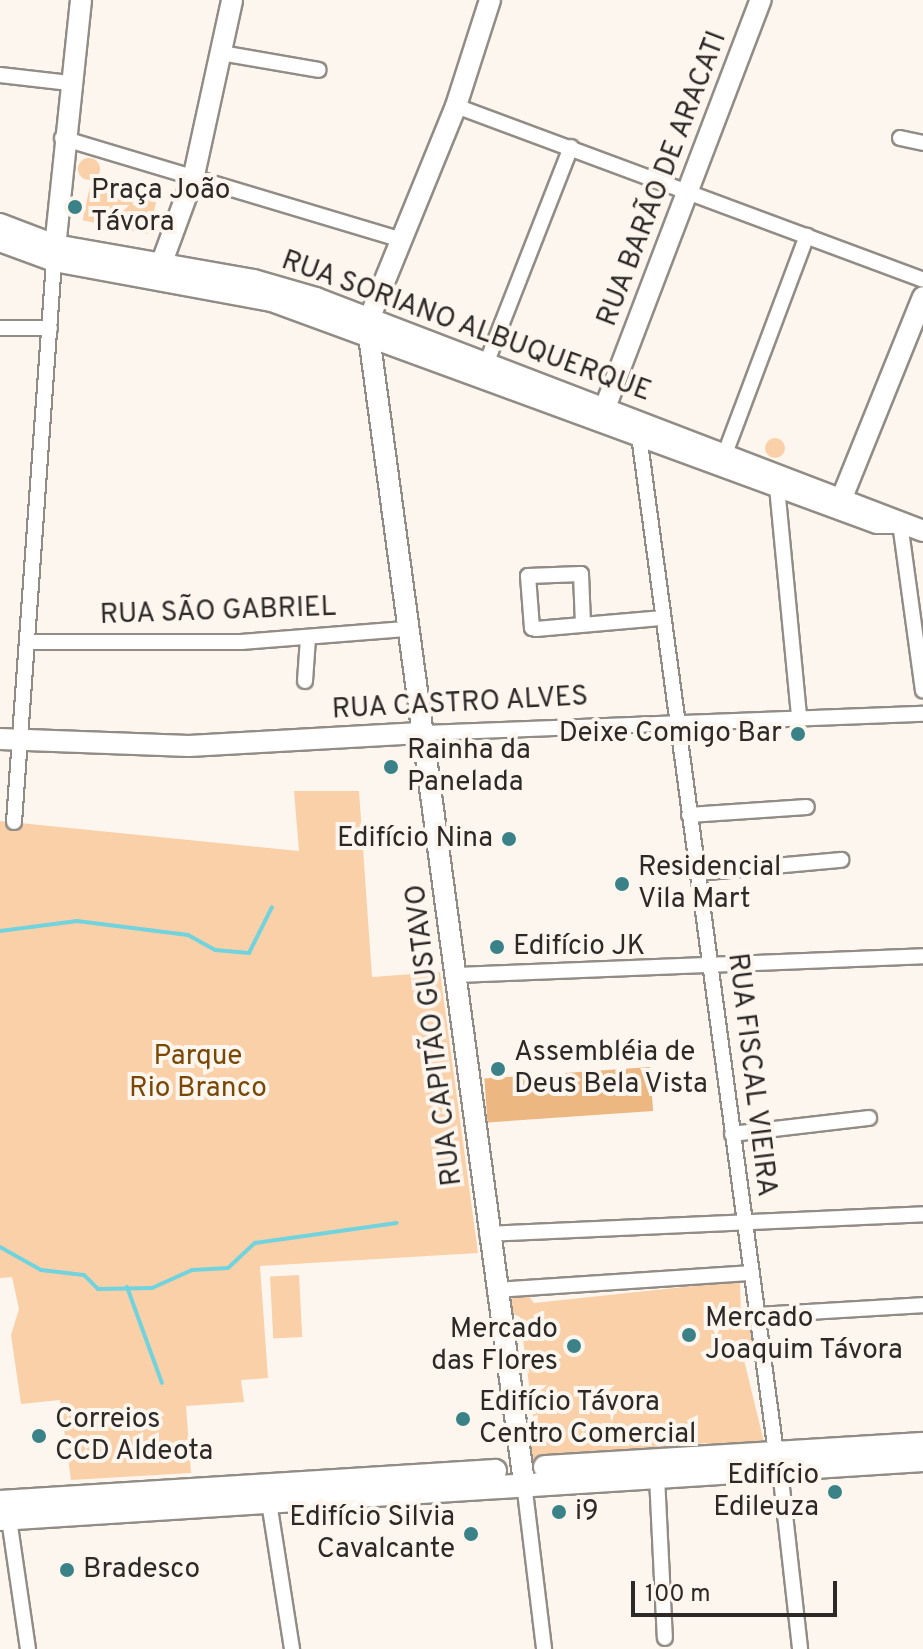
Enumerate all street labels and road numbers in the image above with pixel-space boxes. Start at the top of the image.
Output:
street label: RUA BARÃO DE ARACATI [591,26,735,332]
street label: RUA SORIANO ALBUQUERQUE [276,244,656,410]
street label: RUA SÃO GABRIEL [99,591,337,633]
street label: RUA CASTRO ALVES [330,680,590,728]
street label: RUA CAPITÃO GUSTAVO [400,882,470,1188]
street label: RUA FISCAL VIEIRA [719,950,783,1200]

